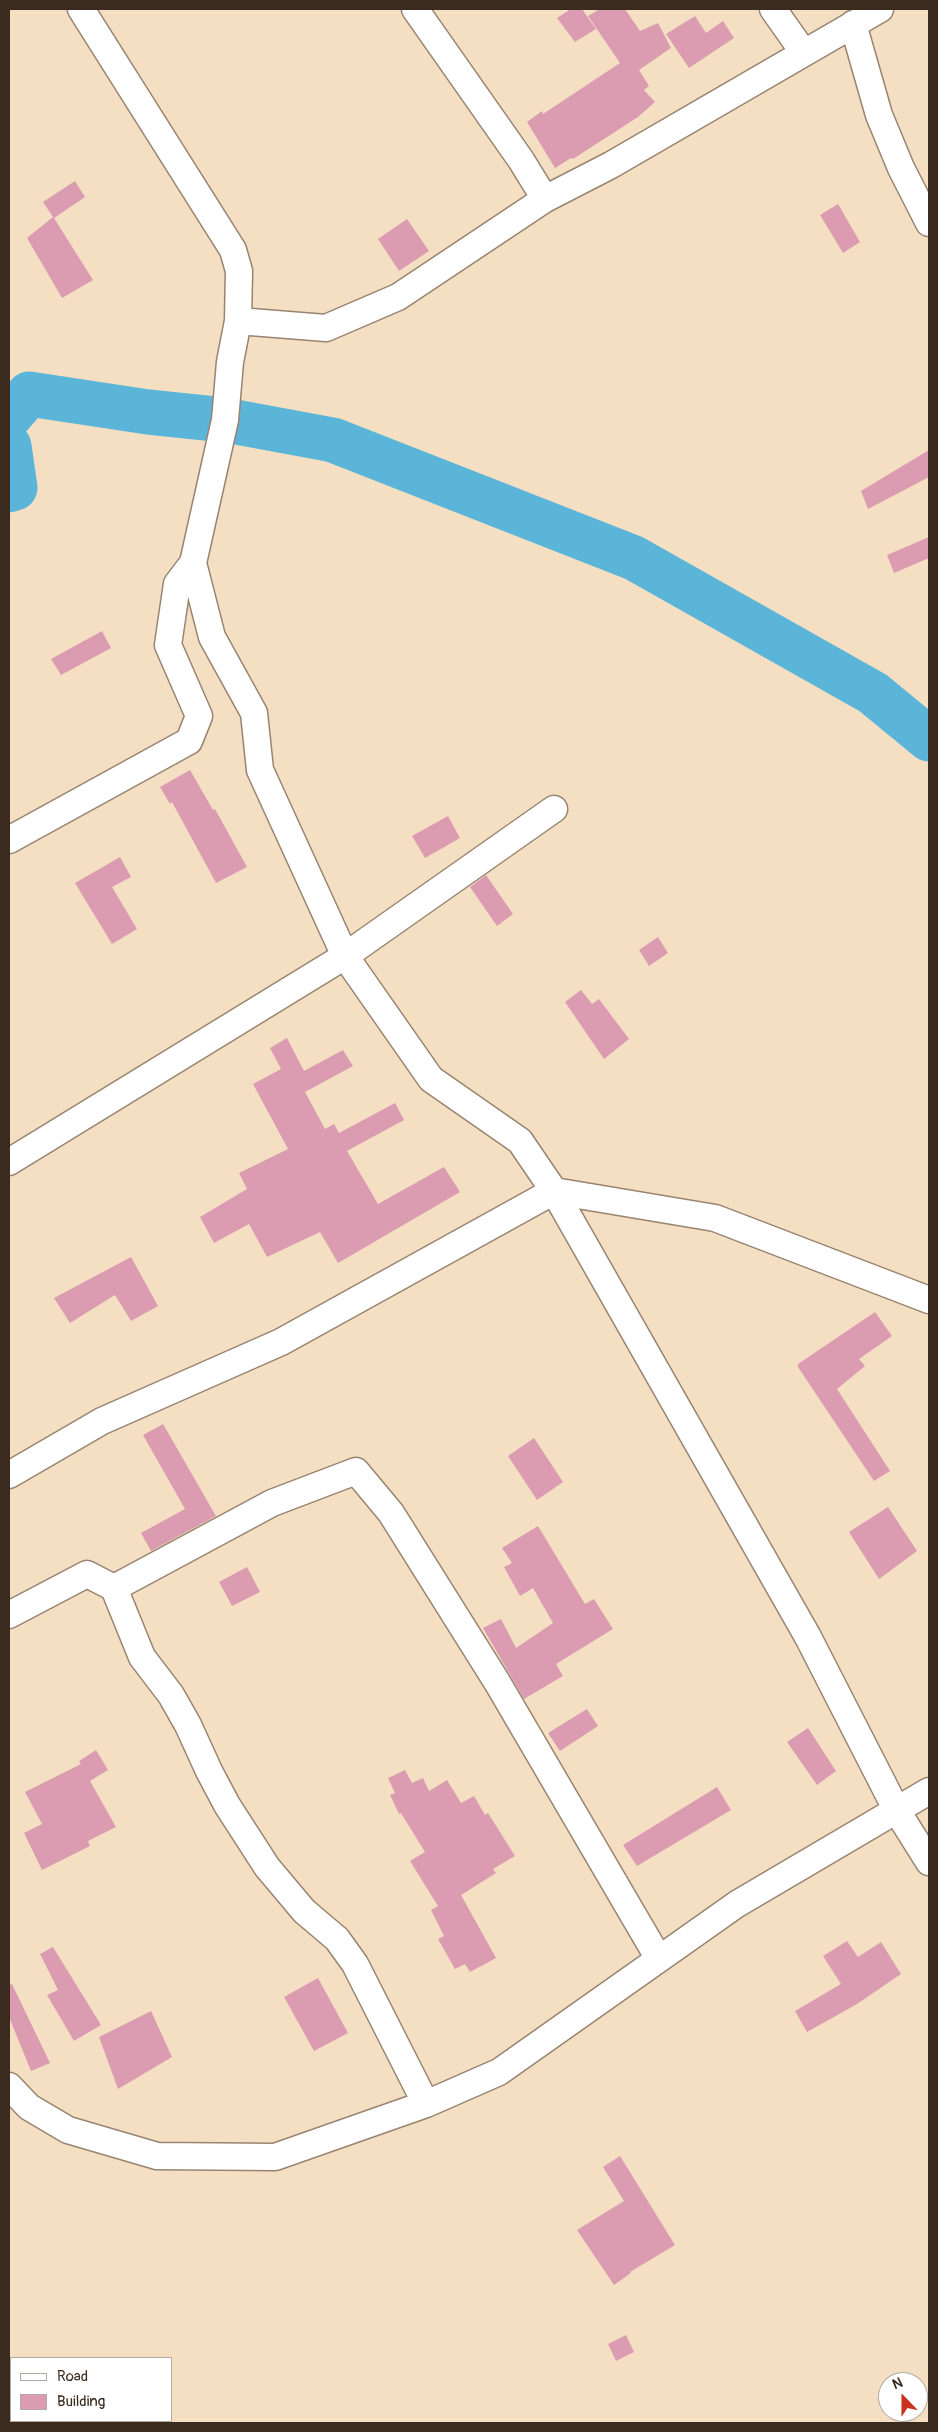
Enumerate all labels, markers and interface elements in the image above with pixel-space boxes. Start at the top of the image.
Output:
legend [10,2357,172,2422]
text: Road [57,2367,88,2386]
north arrow [878,2372,928,2422]
text: N [890,2374,905,2393]
text: Building [57,2392,105,2411]

